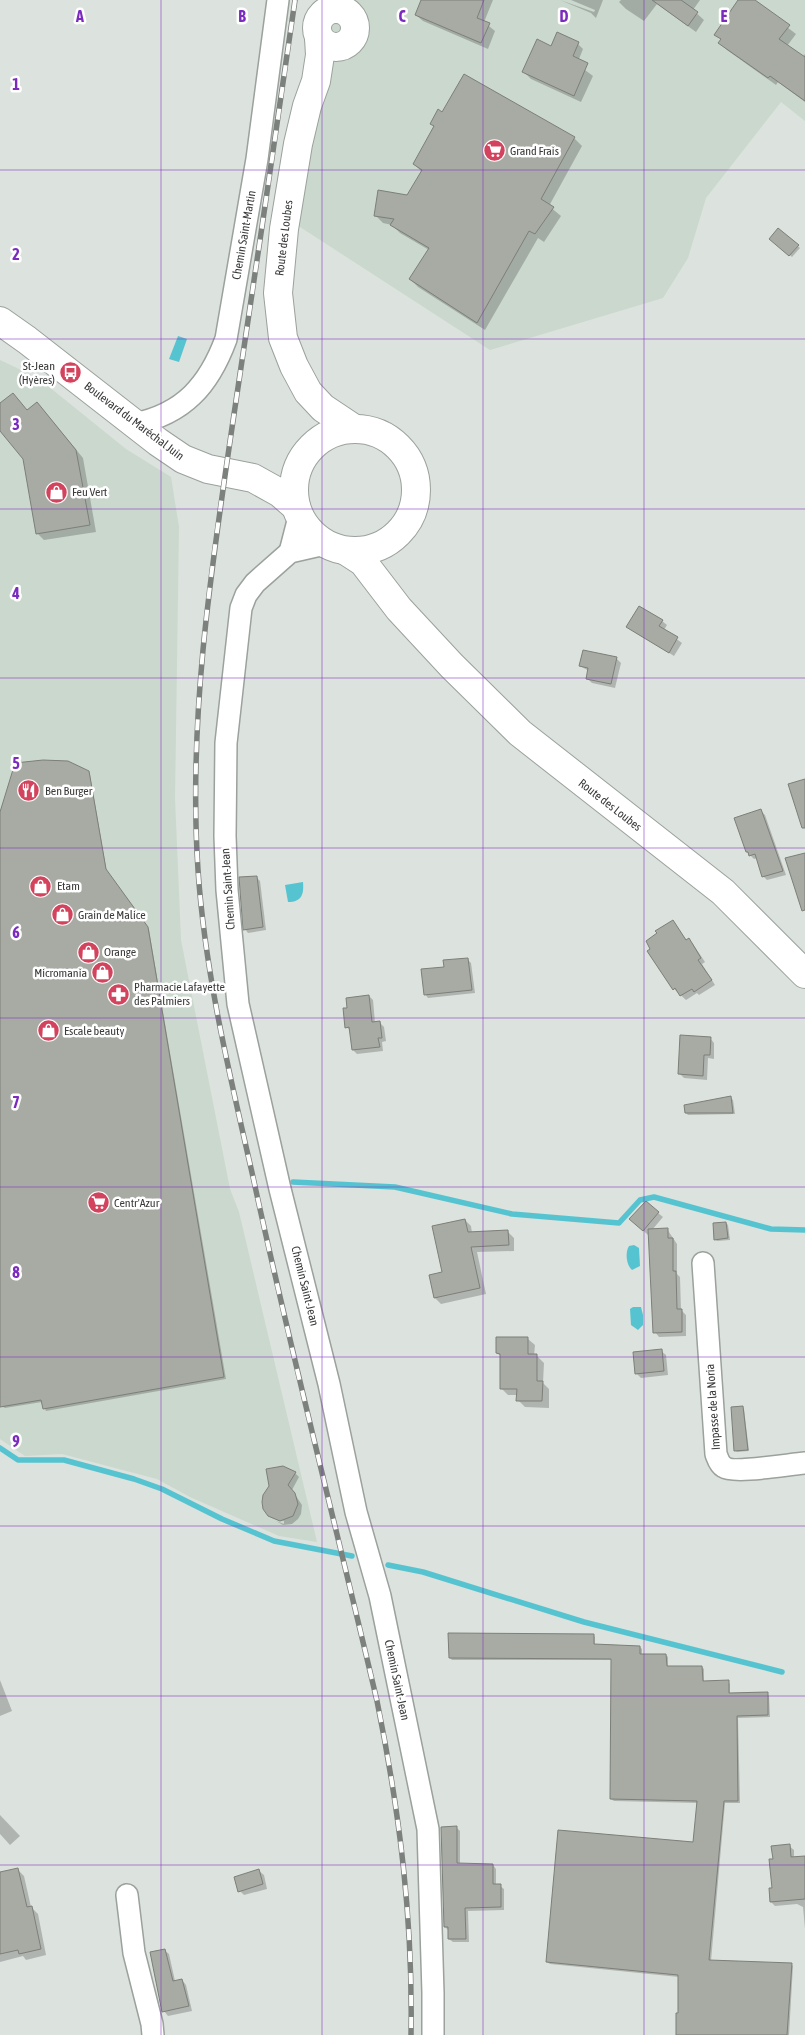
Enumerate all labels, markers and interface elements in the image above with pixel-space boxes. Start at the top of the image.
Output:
text: A [75,7,84,25]
text: B [238,7,246,25]
text: C [398,7,406,25]
text: D [560,7,569,25]
text: E [721,7,728,25]
text: 1 [12,75,20,93]
supermarket icon: Grand Frais [482,139,506,163]
place label: Grand Frais [510,144,559,158]
street label: Chemin Saint-Martin [229,189,259,281]
street label: Route des Loubes [272,199,296,277]
text: 2 [12,245,20,263]
place label: St-Jean (Hyères) [19,359,55,387]
bus stop icon: St-Jean (Hyères) [59,361,83,385]
street label: Boulevard du Maréchal Juin [81,379,187,463]
text: 3 [12,415,20,433]
shop icon: Feu Vert [44,480,68,504]
place label: Feu Vert [72,485,108,499]
text: 4 [11,584,20,602]
text: 5 [12,754,20,772]
street label: Route des Loubes [576,776,644,834]
restaurant icon: Ben Burger [17,779,41,803]
place label: Ben Burger [45,784,93,798]
street label: Chemin Saint-Jean [218,848,238,930]
shop icon: Etam [29,874,53,898]
place label: Etam [57,879,80,893]
shop icon: Grain de Malice [50,903,74,927]
place label: Grain de Malice [78,908,146,922]
text: 6 [12,923,20,941]
shop icon: Orange [76,940,100,964]
place label: Orange [104,945,136,959]
shop icon: Micromania [91,961,115,985]
place label: Micromania [34,966,87,980]
place label: Pharmacie Lafayette des Palmiers [134,980,225,1008]
pharmacy icon: Pharmacie Lafayette des Palmiers [106,982,130,1006]
shop icon: Escale beauty [36,1019,60,1043]
place label: Escale beauty [64,1024,124,1038]
text: 7 [12,1093,20,1111]
supermarket icon: Centr'Azur [86,1191,110,1215]
place label: Centr'Azur [114,1196,160,1210]
street label: Chemin Saint-Jean [288,1245,322,1327]
text: 8 [12,1263,20,1281]
street label: Impasse de la Noria [703,1363,723,1451]
text: 9 [12,1432,20,1450]
street label: Chemin Saint-Jean [382,1638,412,1722]

